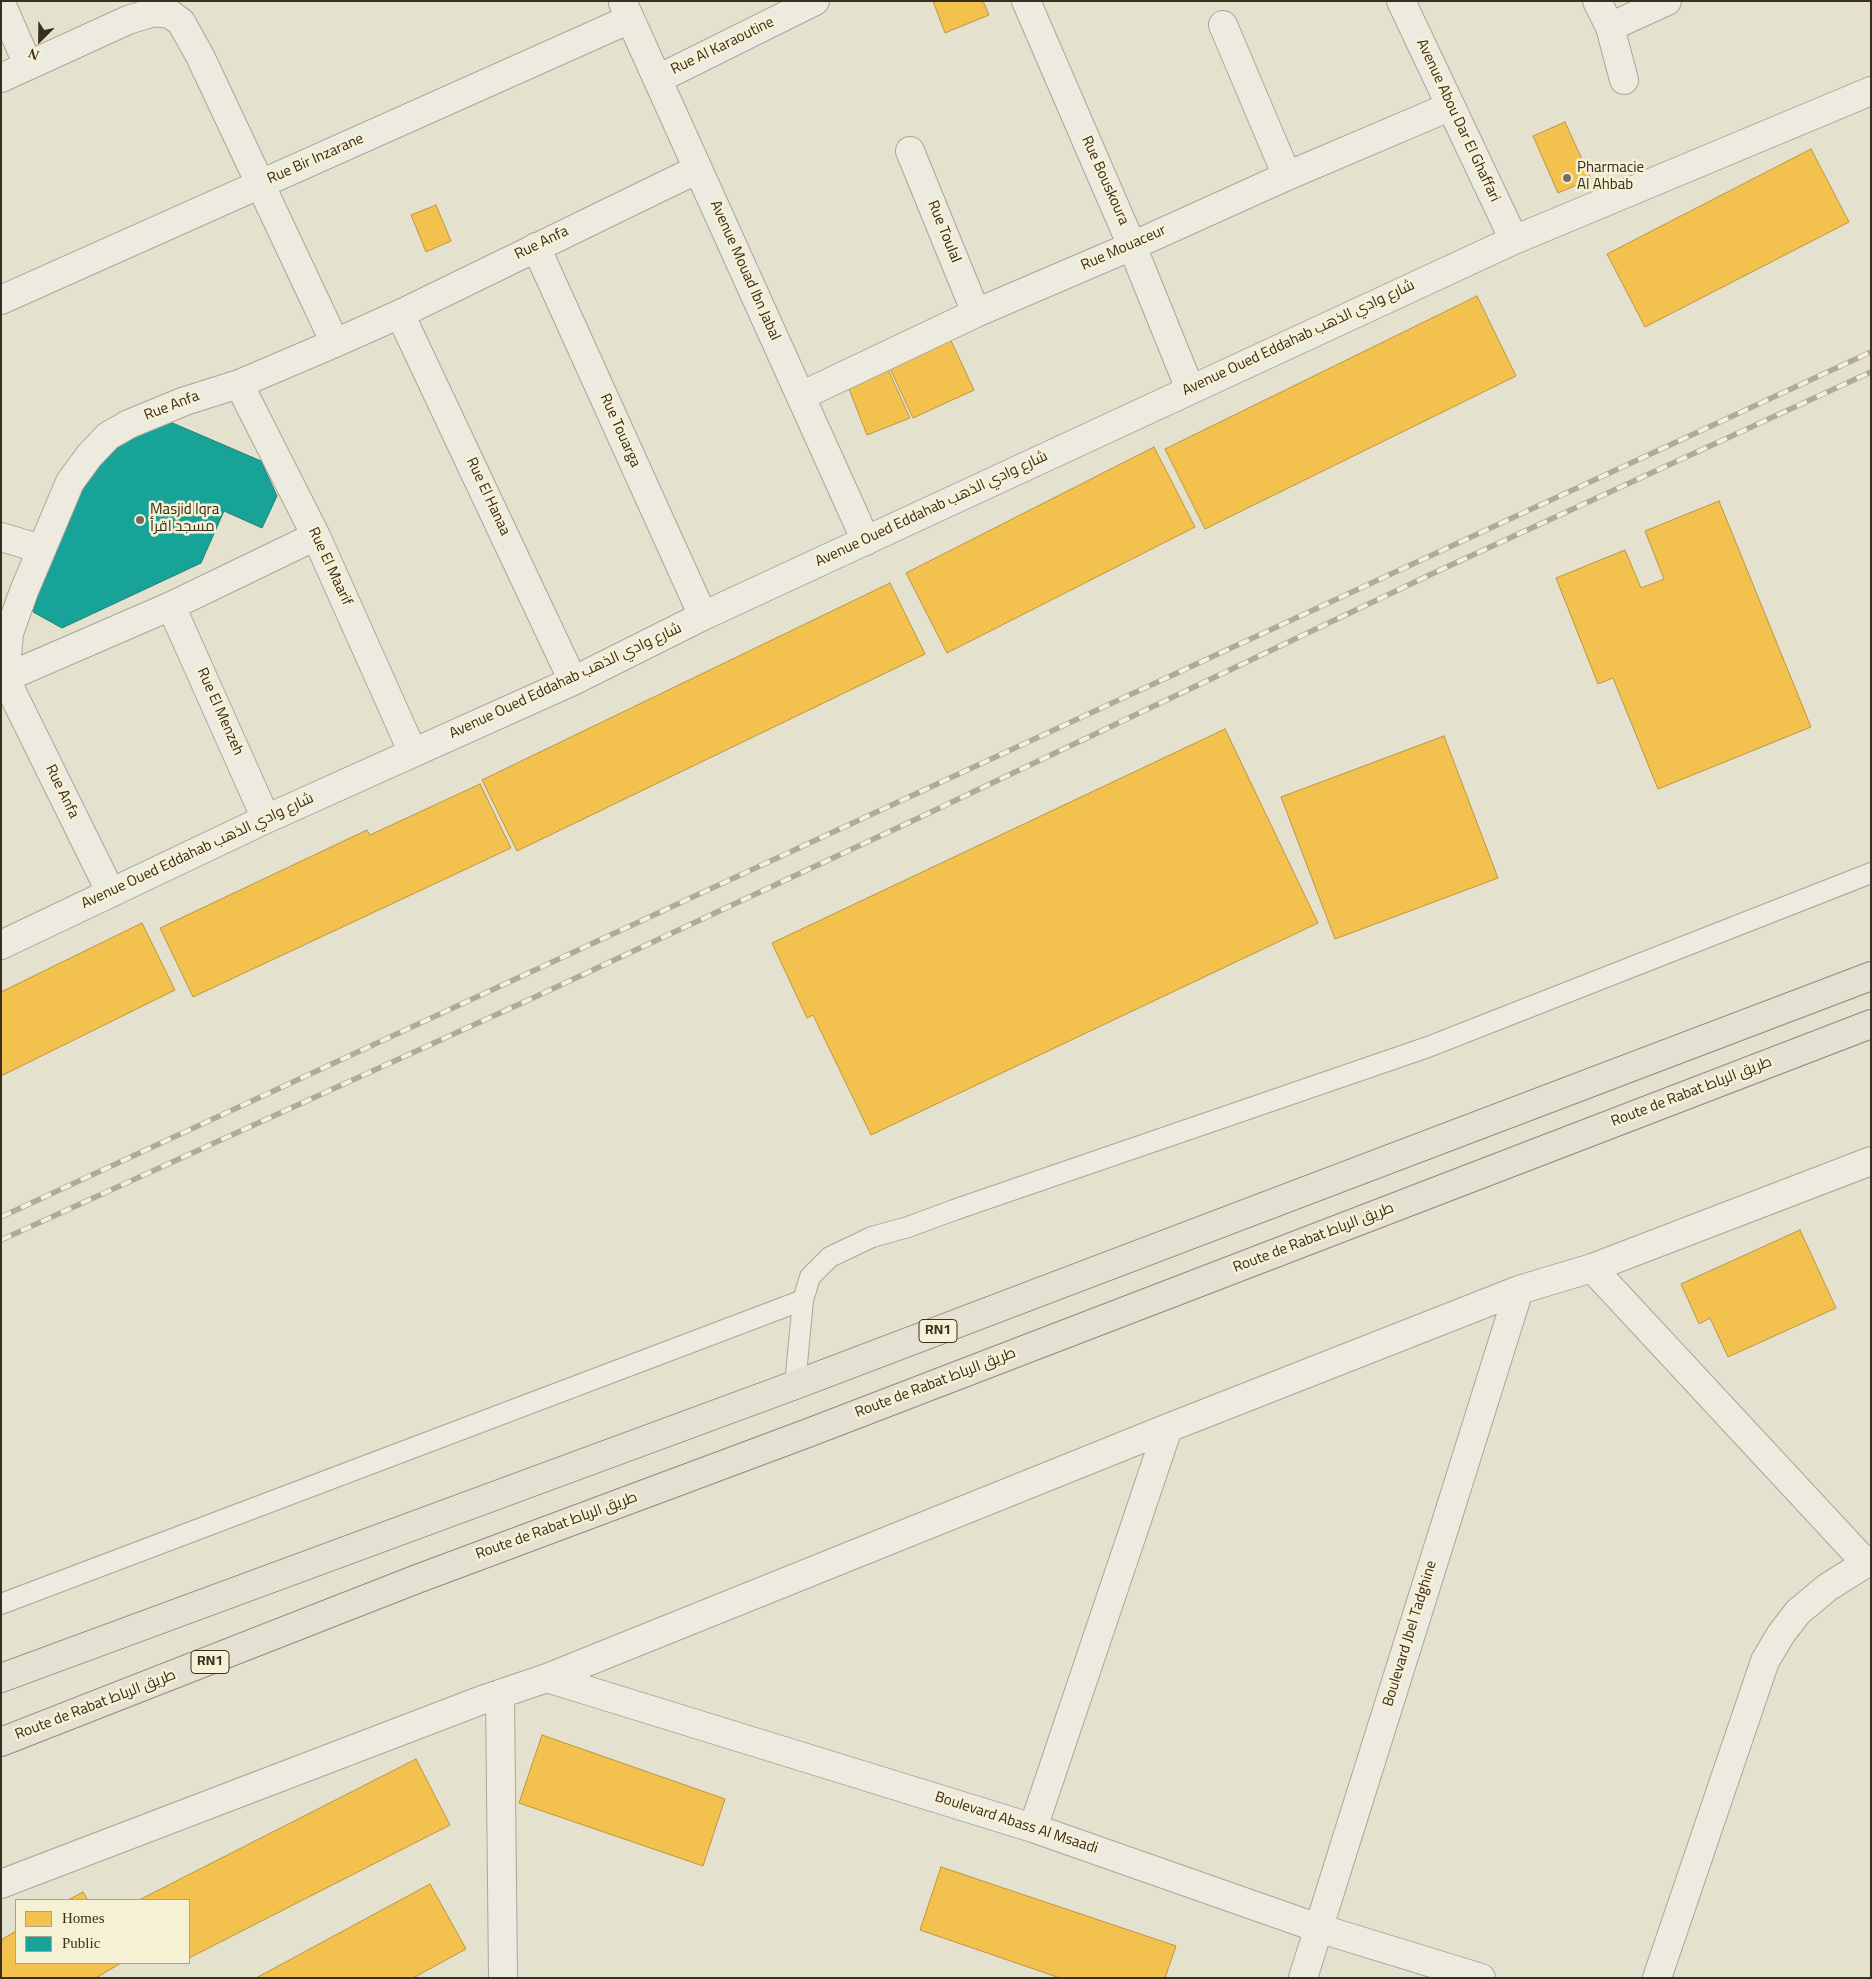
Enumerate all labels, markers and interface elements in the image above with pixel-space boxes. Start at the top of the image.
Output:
street label: Rue Al Karaoutine [668,14,778,80]
north arrow [15,15,65,65]
street label: Avenue Abou Dar El Ghaffari [1411,37,1503,205]
text: N [26,45,42,63]
street label: Rue Bir Inzarane [265,131,367,189]
street label: Rue Bouskoura [1076,134,1132,228]
place label: Pharmacie Al Ahbab [1577,160,1644,195]
marker: Pharmacie Al Ahbab [1561,172,1573,184]
street label: Avenue Mouad Ibn Jabal [705,198,783,344]
street label: Rue Toulal [922,198,964,266]
street label: Rue Mouaceur [1079,222,1169,276]
street label: Rue Anfa [512,223,572,265]
street label: Avenue Oued Eddahab شارع وادي الذهب [1180,277,1418,401]
street label: Rue Anfa [142,388,202,426]
street label: Rue Touarga [595,391,643,471]
street label: Avenue Oued Eddahab شارع وادي الذهب [813,448,1051,572]
street label: Rue El Hanaa [461,455,513,539]
place label: Masjid Iqra مسجد اقرأ [150,502,219,537]
marker: Masjid Iqra مسجد اقرأ [134,514,146,526]
street label: Rue El Maarif [303,525,355,609]
street label: Avenue Oued Eddahab شارع وادي الذهب [447,620,685,744]
street label: Rue El Menzeh [192,666,246,758]
street label: Rue Anfa [40,762,82,822]
street label: Avenue Oued Eddahab شارع وادي الذهب [79,790,317,914]
street label: Route de Rabat طريق الرباط [1609,1054,1775,1132]
street label: Route de Rabat طريق الرباط [1231,1200,1397,1278]
road number: RN1 [919,1320,957,1342]
street label: Route de Rabat طريق الرباط [853,1345,1019,1423]
street label: Route de Rabat طريق الرباط [474,1489,640,1565]
street label: Boulevard Jbel Tadghine [1380,1559,1442,1709]
road number: RN1 [191,1650,229,1674]
street label: Route de Rabat طريق الرباط [13,1667,179,1745]
street label: Boulevard Abass Al Msaadi [932,1789,1100,1859]
legend [15,1899,190,1964]
text: Homes [62,1910,105,1926]
text: Public [62,1935,100,1951]

